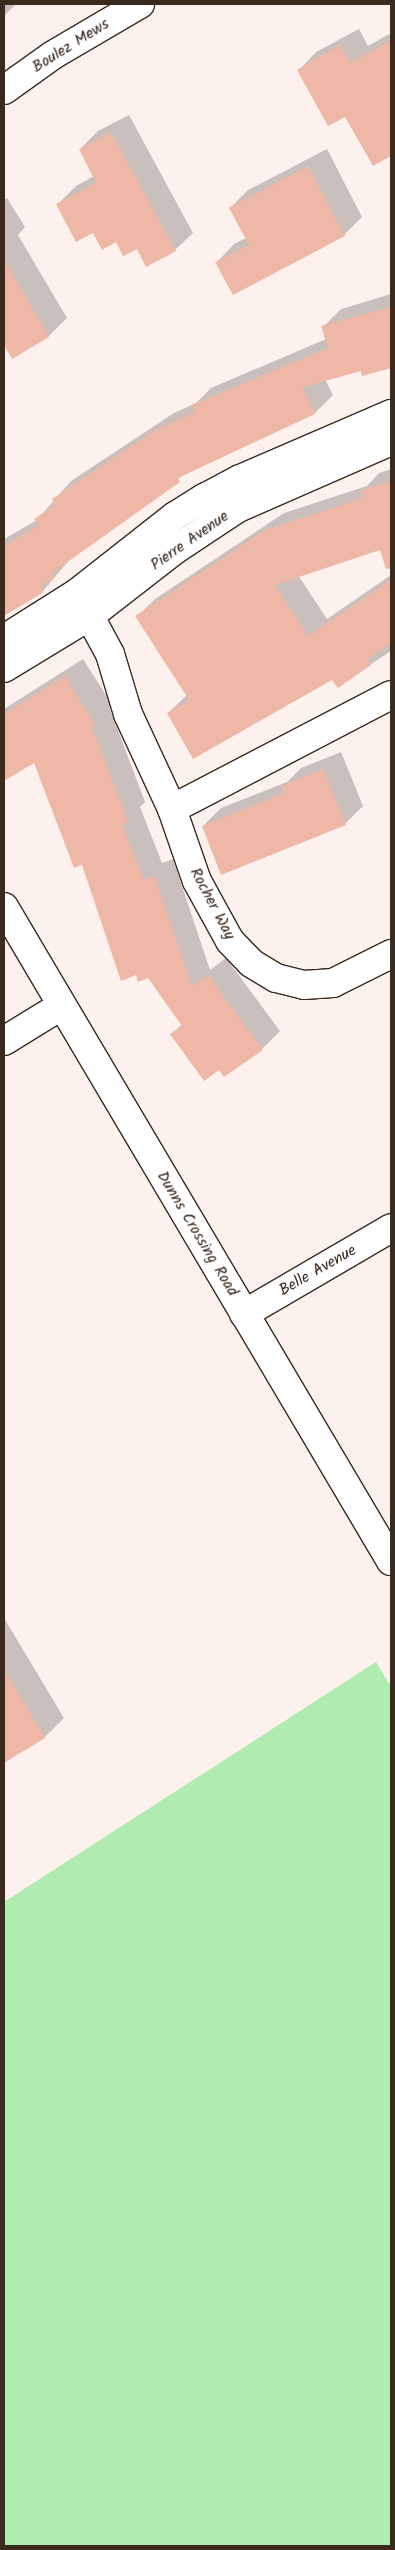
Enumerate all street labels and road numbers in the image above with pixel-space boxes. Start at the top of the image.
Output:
street label: Boulez Mews [29,15,113,77]
street label: Pierre Avenue [147,507,233,575]
street label: Rocher Way [185,865,239,943]
street label: Dunns Crossing Road [152,1168,242,1300]
street label: Belle Avenue [276,1241,360,1301]

